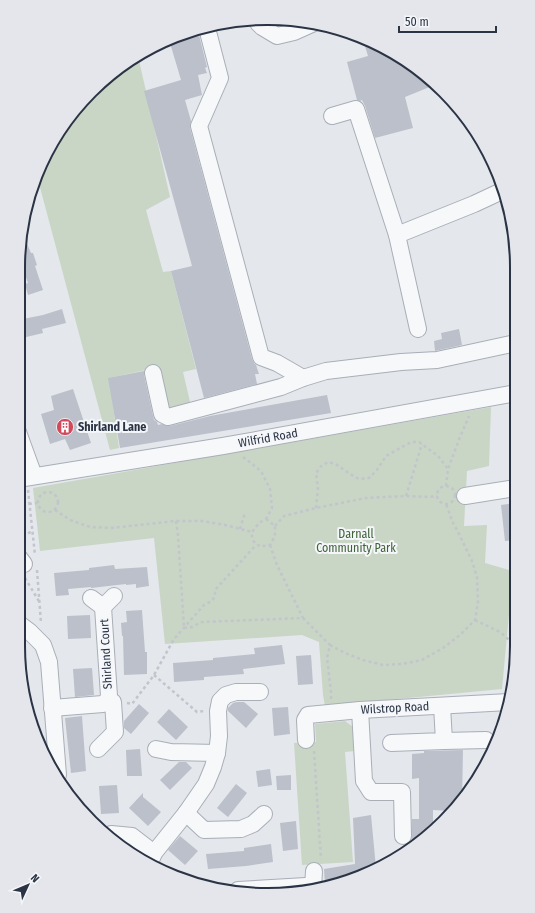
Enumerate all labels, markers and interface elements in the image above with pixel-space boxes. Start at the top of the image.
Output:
scale bar [399,8,496,34]
text: 50 m [405,15,429,29]
building icon: Shirland Lane [55,417,75,437]
place label: Shirland Lane [78,420,146,434]
street label: Wilfrid Road [237,426,299,450]
park label: Darnall Community Park [316,527,396,555]
street label: Shirland Court [97,618,115,690]
street label: Wilstrop Road [360,699,430,717]
north arrow [8,865,48,905]
text: N [28,872,42,885]

